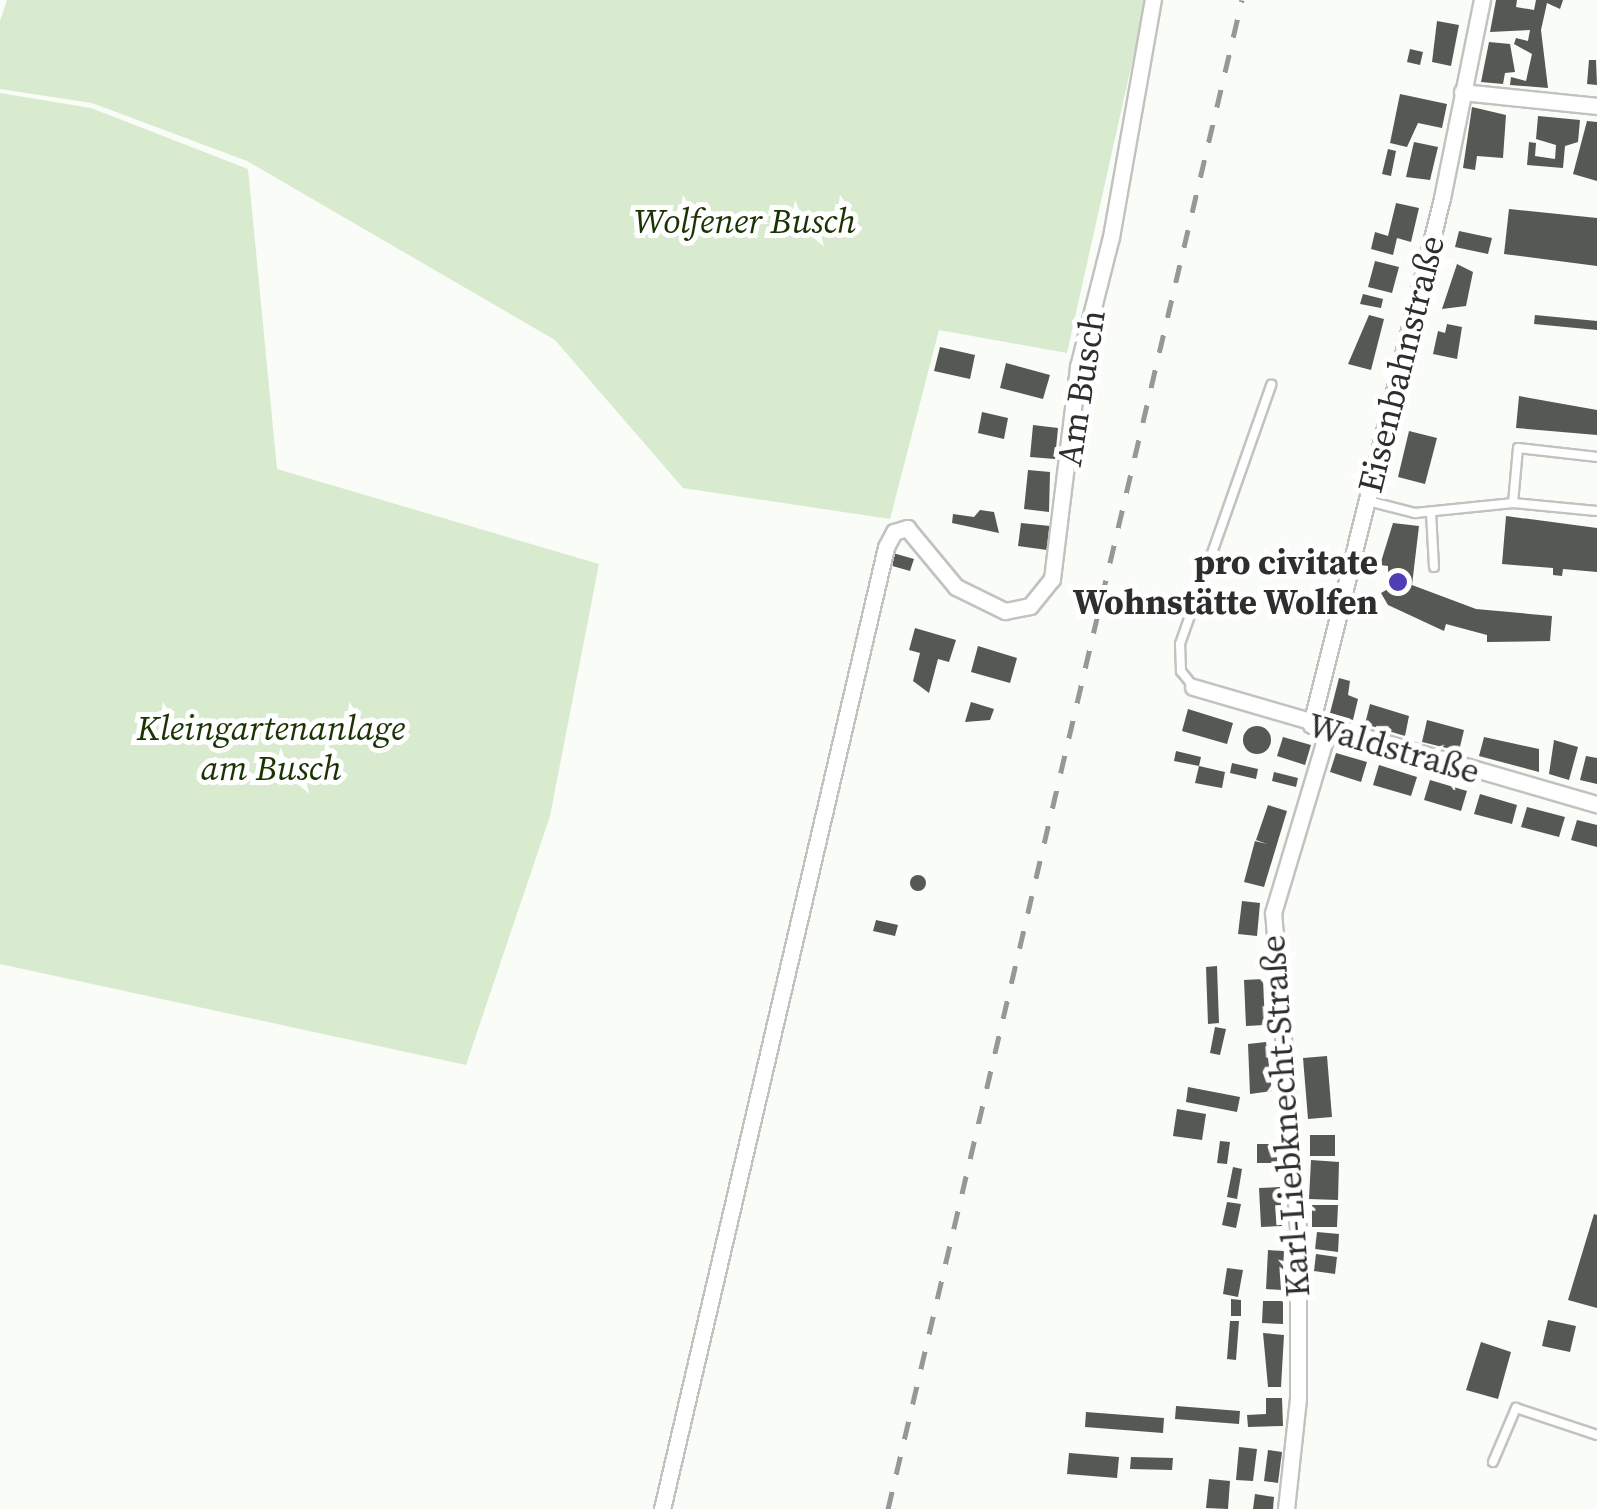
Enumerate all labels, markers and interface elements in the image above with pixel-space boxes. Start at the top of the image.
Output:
park label: Wolfener Busch [634,200,856,242]
street label: Eisenbahnstraße [1349,231,1453,497]
street label: Am Busch [1048,307,1114,469]
place label: pro civitate Wohnstätte Wolfen [1072,541,1378,623]
marker: pro civitate Wohnstätte Wolfen [1387,571,1409,593]
street label: Waldstraße [1303,703,1485,793]
park label: Kleingartenanlage am Busch [137,707,405,789]
street label: Karl-Liebknecht-Straße [1251,934,1319,1298]

